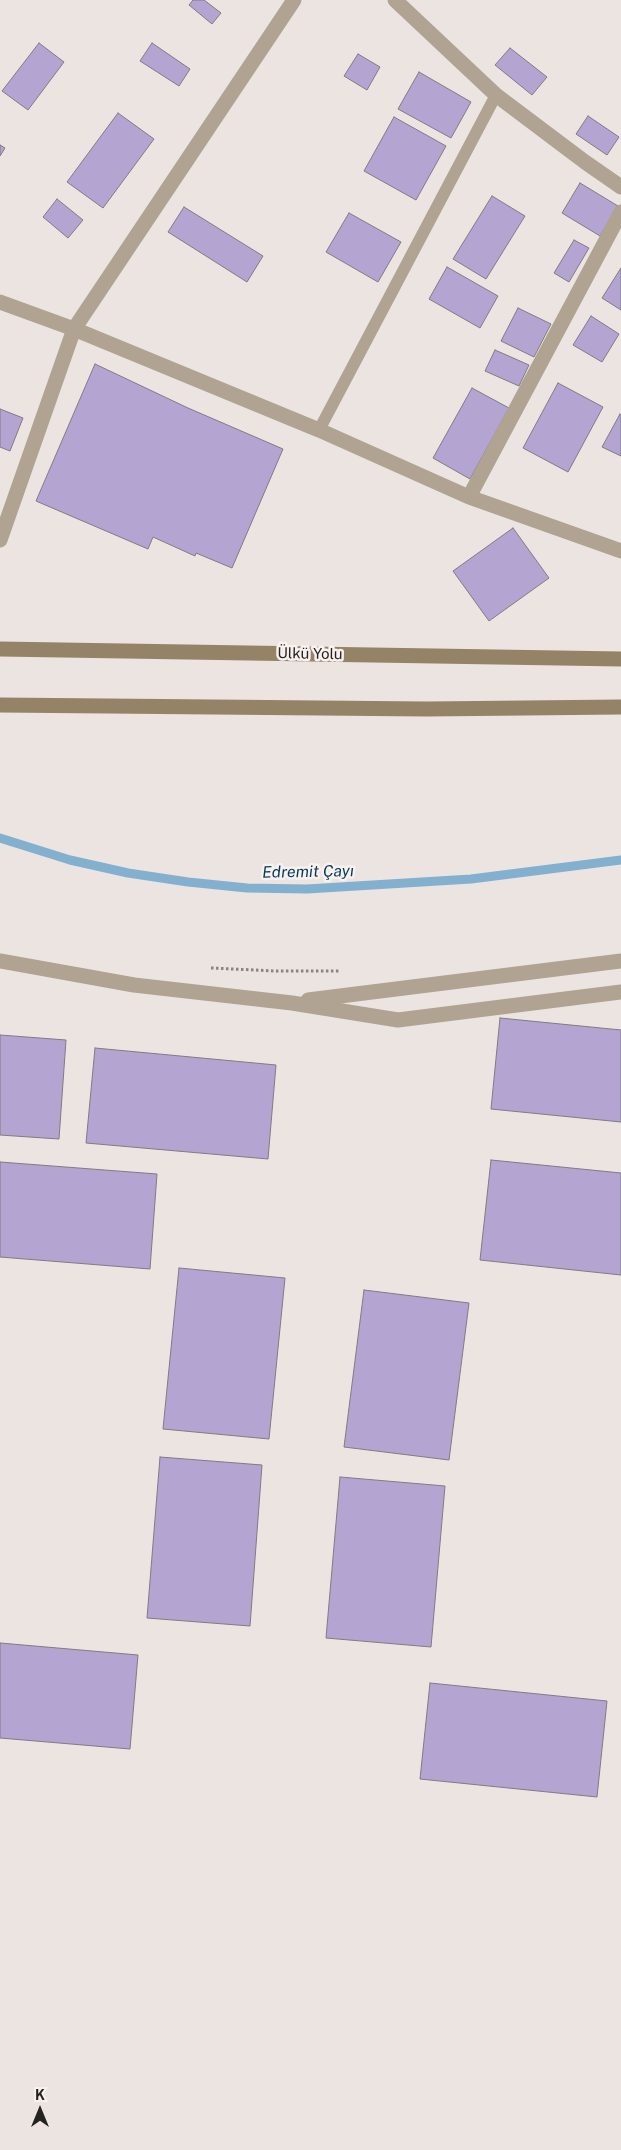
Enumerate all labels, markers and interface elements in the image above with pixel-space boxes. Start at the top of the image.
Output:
street label: Ülkü Yolu [277,644,343,664]
water label: Edremit Çayı [262,862,354,882]
north arrow [15,2085,65,2135]
text: K [35,2087,45,2103]

